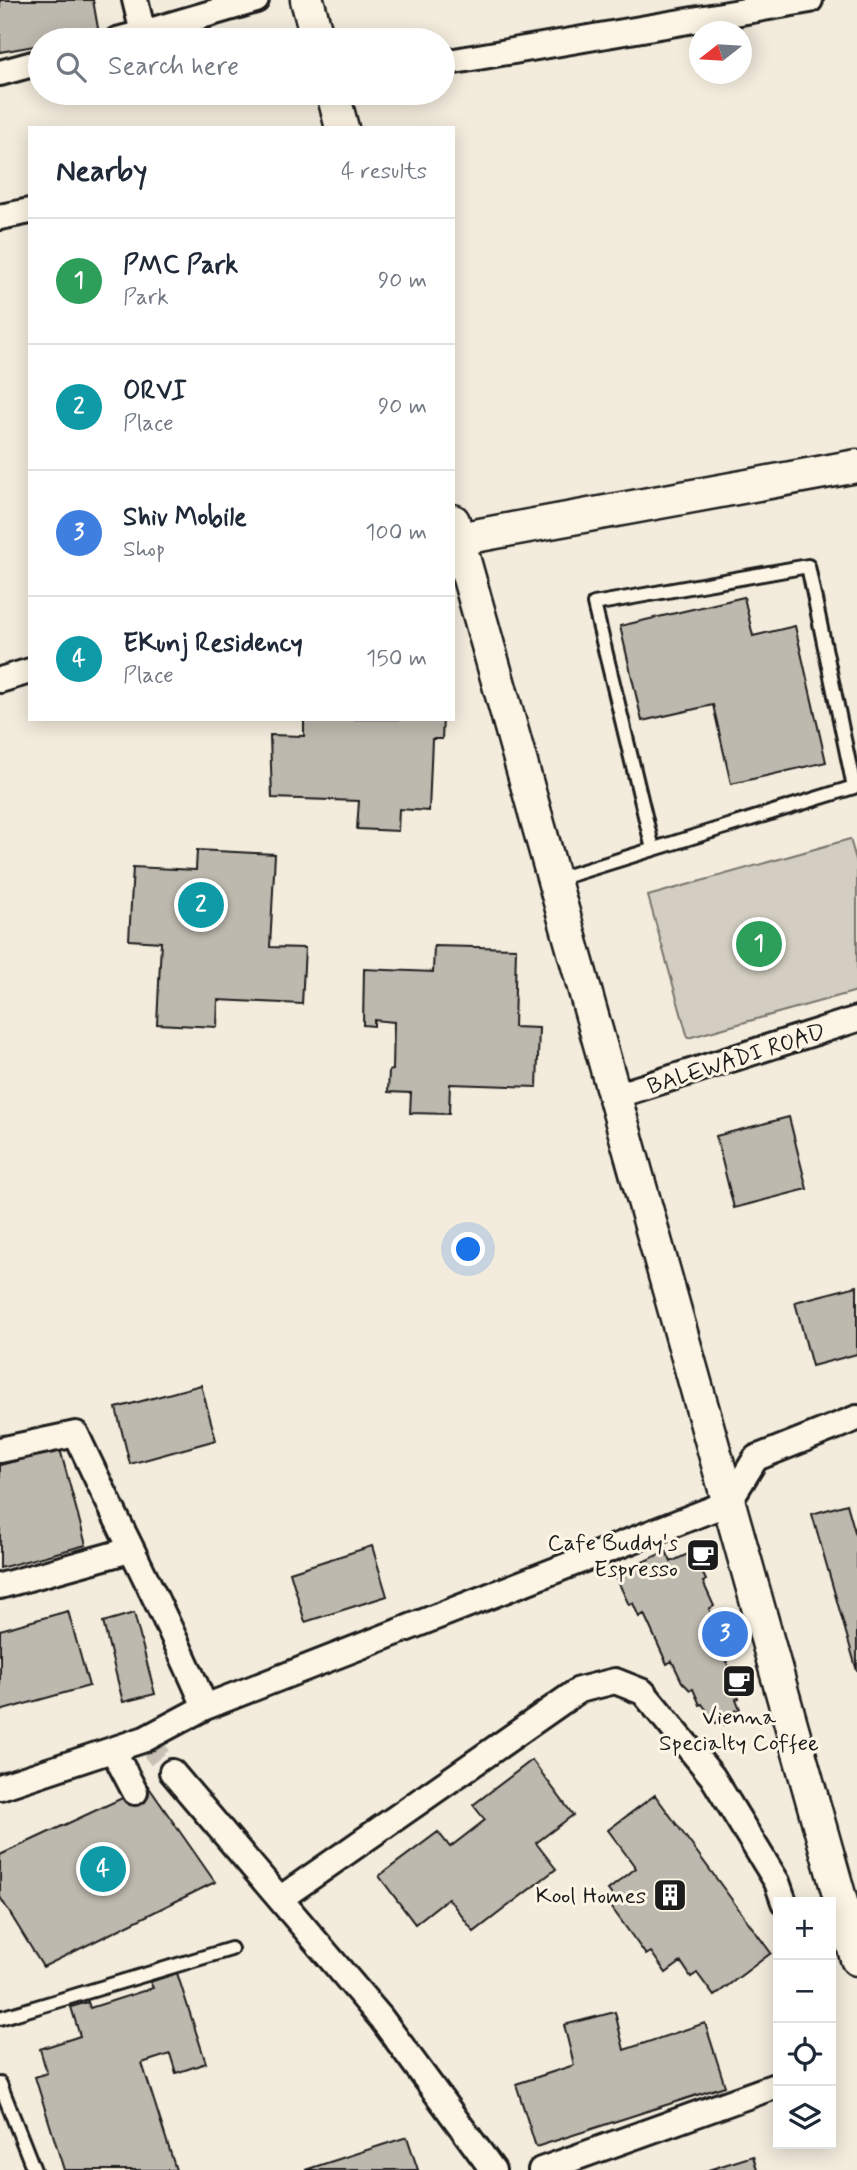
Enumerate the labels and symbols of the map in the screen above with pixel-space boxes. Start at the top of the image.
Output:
north arrow [689,21,752,84]
pin: 2 [178,879,224,931]
pin: 1 [736,918,782,970]
street label: BALEWADI ROAD [644,1017,829,1103]
your location [451,1232,485,1266]
place label: Cafe Buddy's Espresso [547,1529,678,1585]
cafe icon: Cafe Buddy's Espresso [684,1536,722,1574]
pin: 3 [702,1608,748,1660]
cafe icon: Vienna Specialty Coffee [720,1662,758,1700]
place label: Vienna Specialty Coffee [659,1703,819,1759]
pin: 4 [80,1843,126,1895]
building icon: Kool Homes [651,1876,689,1914]
place label: Kool Homes [536,1882,646,1912]

